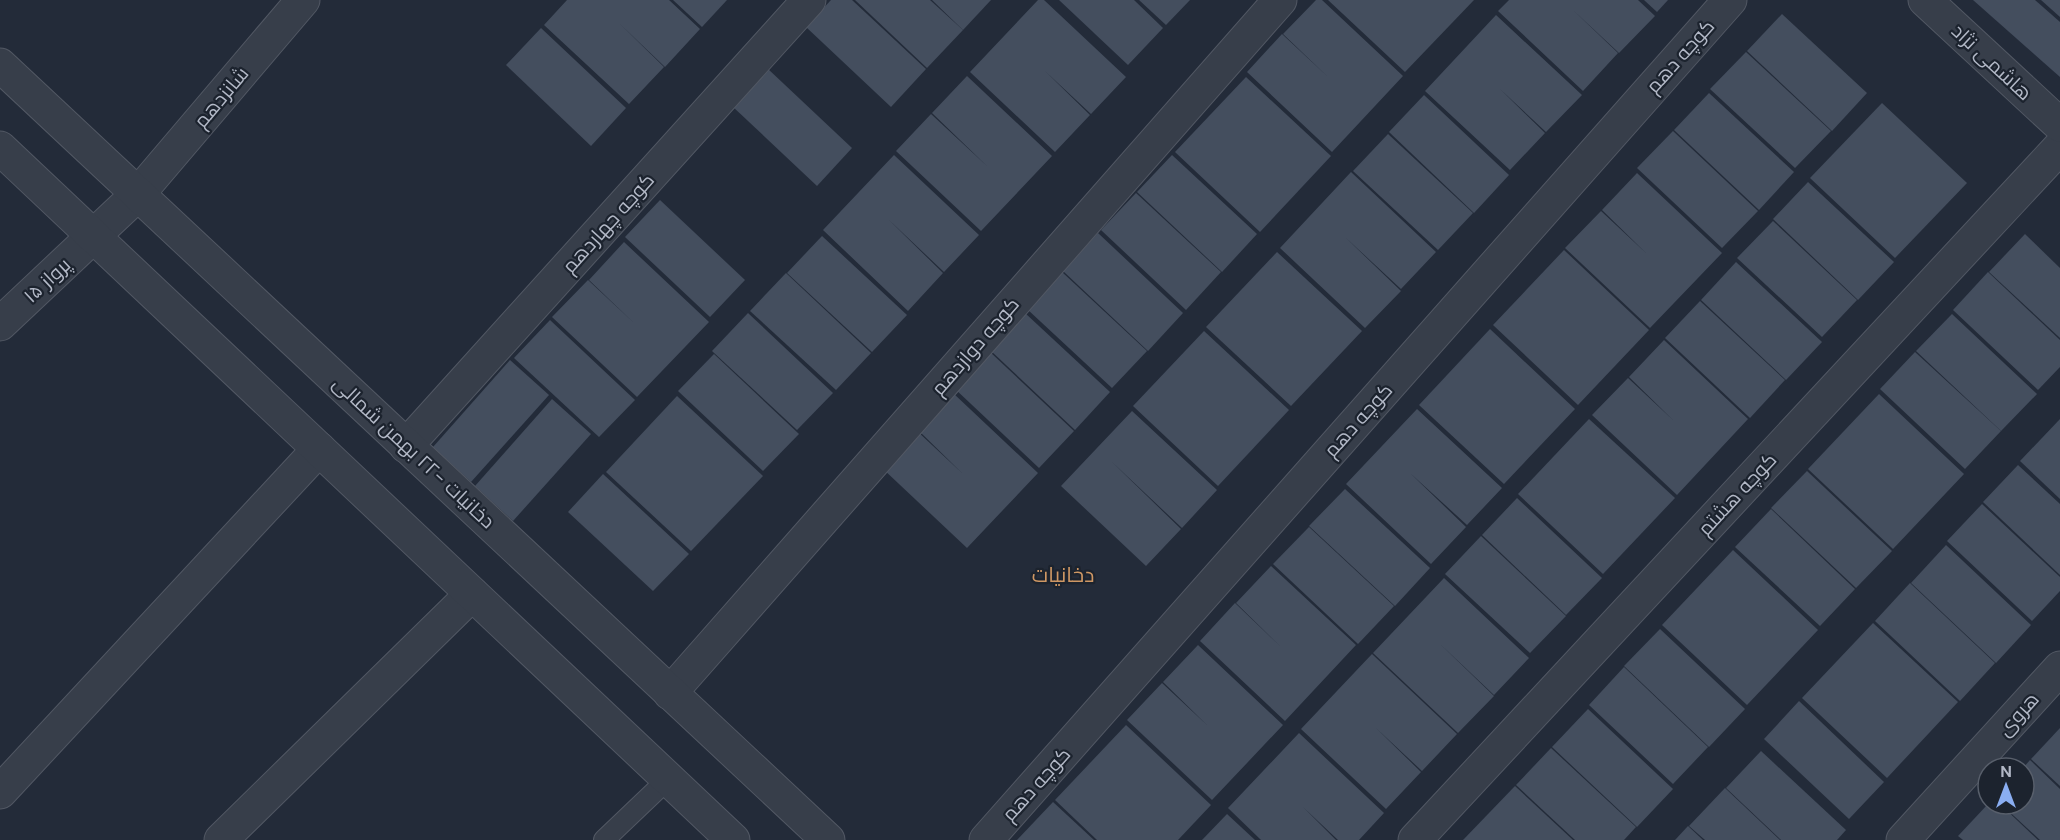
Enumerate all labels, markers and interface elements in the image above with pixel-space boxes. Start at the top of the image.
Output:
street label: کوچه دهم [1640,14,1721,99]
street label: هاشمی نژاد [1946,18,2038,106]
street label: شانزدهم [188,61,255,134]
street label: کوچه چهاردهم [556,167,661,279]
street label: پرواز ۱۵ [18,251,77,308]
street label: کوچه دوازدهم [925,291,1026,401]
street label: دخانیات -۲۲ بهمن شمالی [327,370,501,534]
street label: کوچه دهم [1318,378,1399,463]
street label: کوچه هشتم [1692,447,1783,542]
district label: دخانیات [1032,561,1094,589]
street label: هروی [1991,686,2045,742]
street label: کوچه دهم [996,742,1077,827]
north arrow [1976,756,2036,816]
text: N [2000,761,2012,782]

